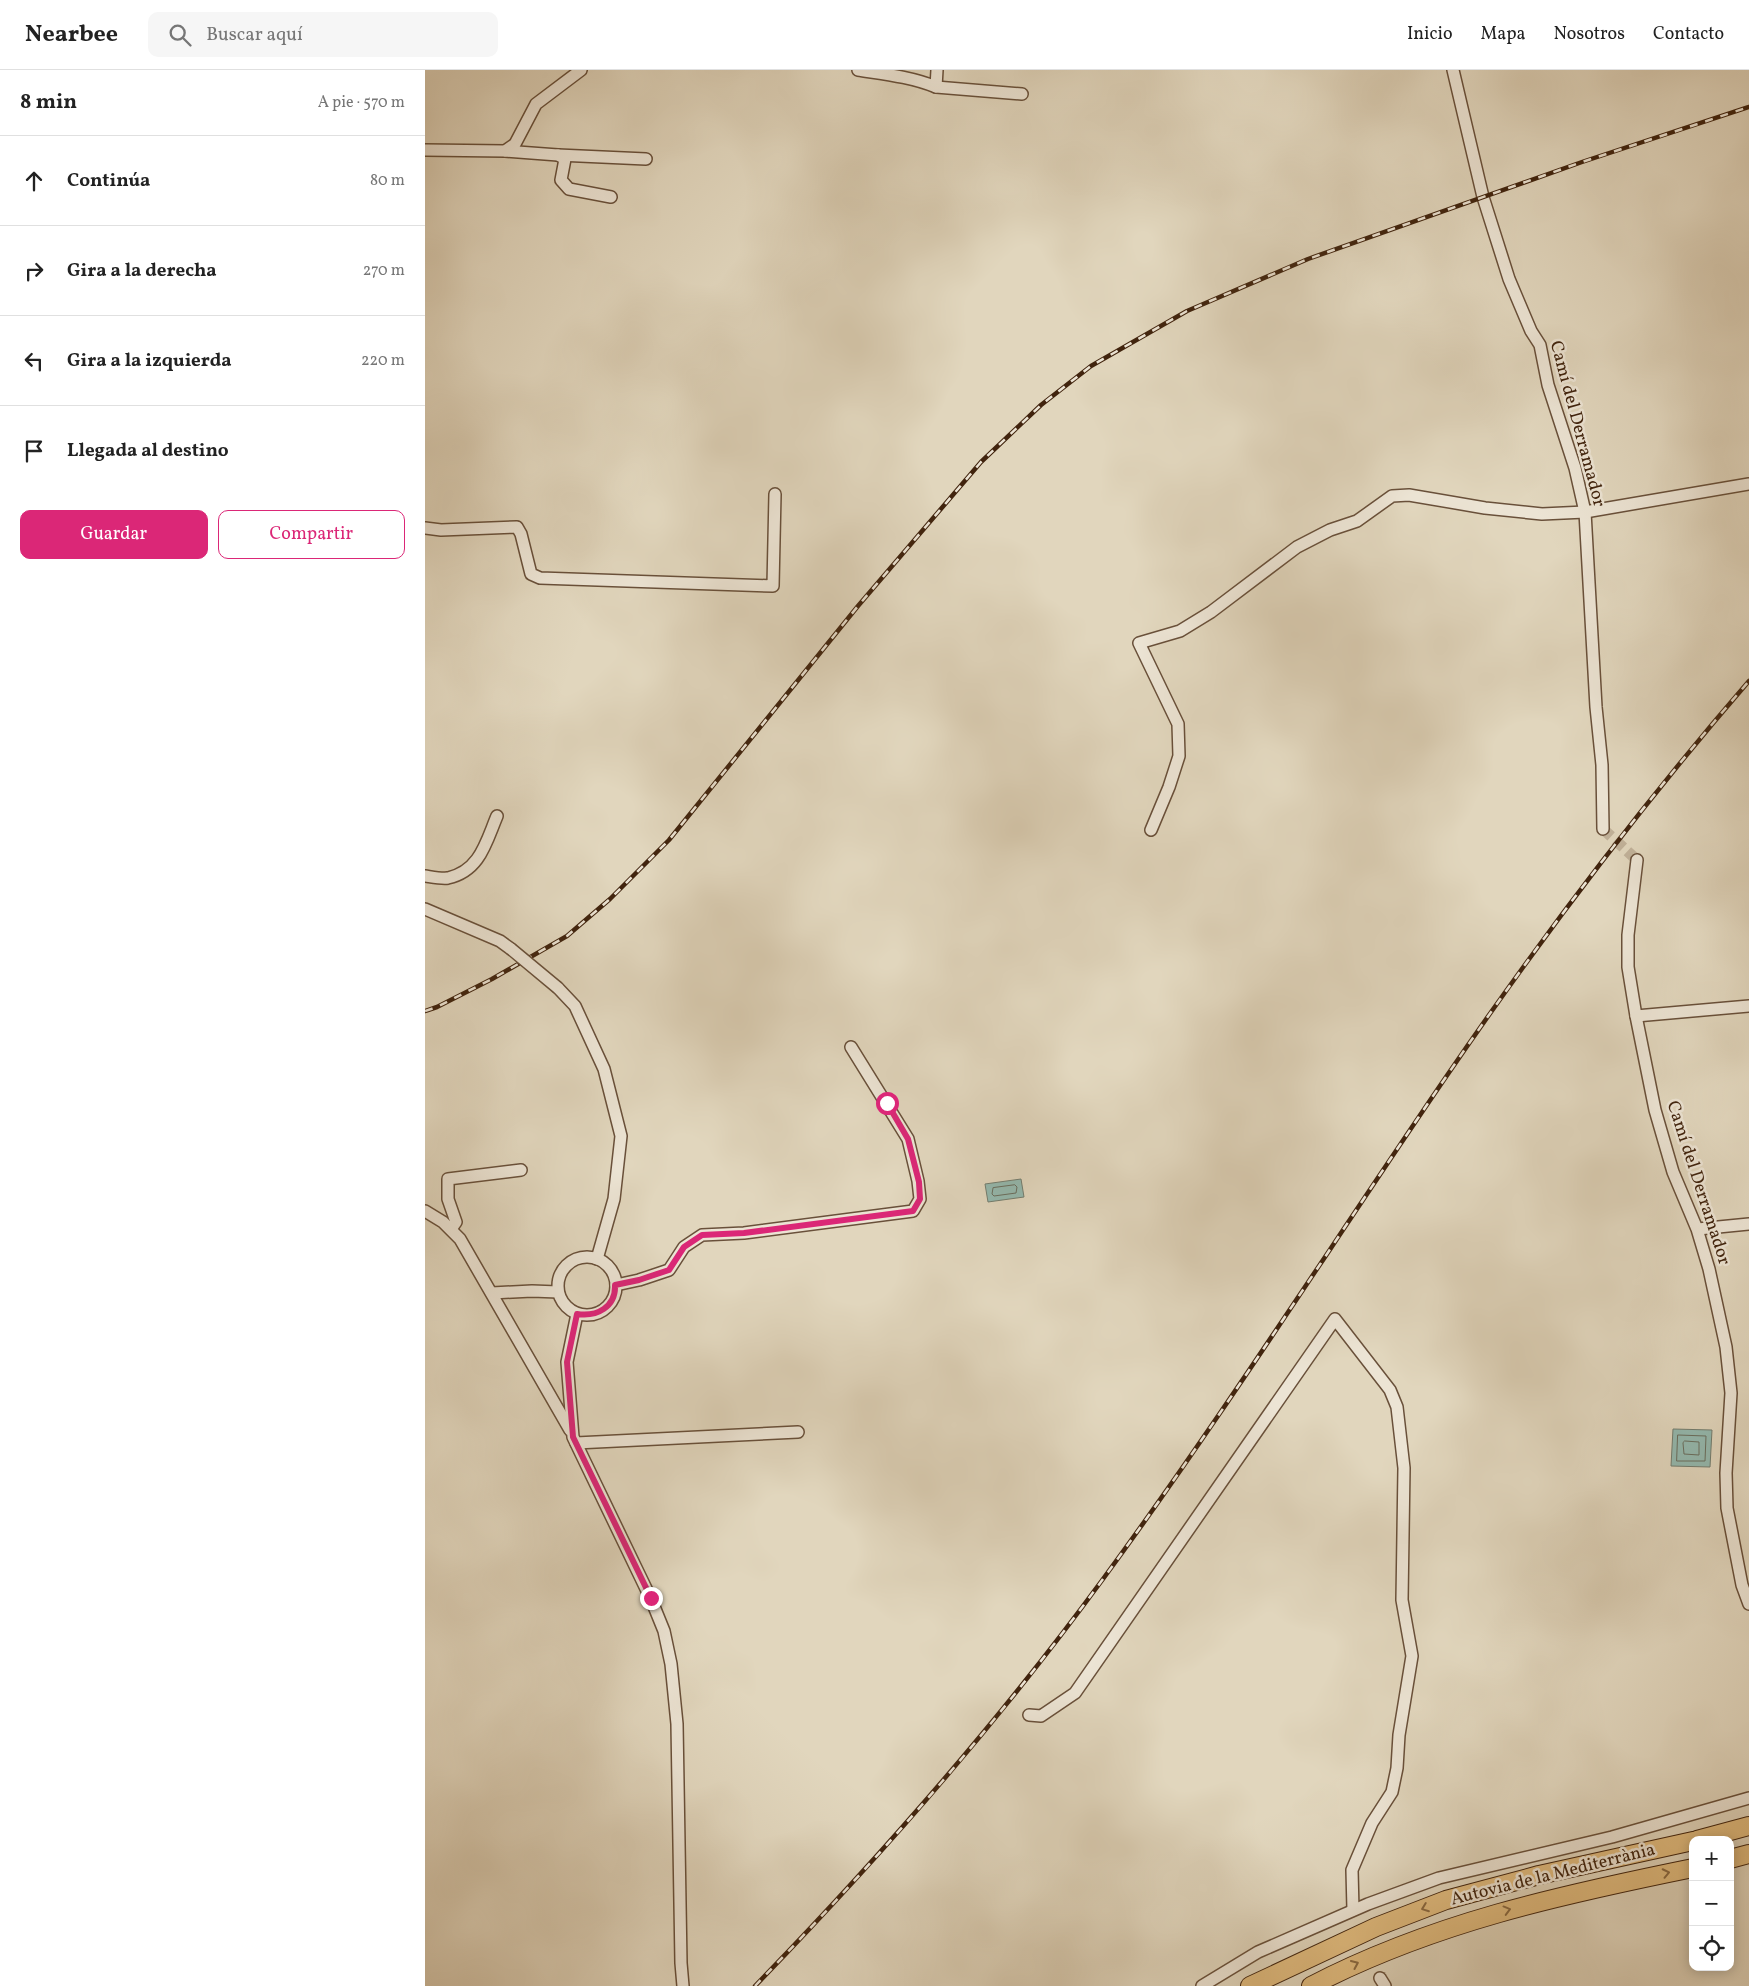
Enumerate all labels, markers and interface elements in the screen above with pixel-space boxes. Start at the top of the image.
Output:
search box [148,12,498,57]
text: Nearbee [25,18,118,52]
icon: search [166,21,194,49]
text: Buscar aquí [206,22,303,48]
text: Inicio [1407,22,1453,47]
text: Mapa [1481,22,1526,47]
text: Nosotros [1554,22,1625,47]
text: Contacto [1653,22,1724,47]
text: 8 min [20,88,77,117]
text: A pie · 570 m [318,92,405,114]
icon: ahead [20,167,48,195]
text: Continúa [67,168,150,194]
text: 80 m [370,170,405,192]
icon: right [20,257,48,285]
text: Gira a la derecha [67,258,217,284]
text: 270 m [363,260,405,282]
street label: Camí del Derramador [1543,338,1611,510]
icon: left [20,347,48,375]
text: Gira a la izquierda [67,348,232,374]
text: 220 m [361,350,405,372]
icon: arrive [20,437,48,465]
text: Llegada al destino [67,438,229,464]
button: Guardar [20,510,208,559]
button: Compartir [218,510,405,559]
route start [876,1092,899,1115]
street label: Camí del Derramador [1660,1098,1736,1269]
route end [640,1587,663,1610]
map controls [1689,1836,1734,1971]
button: + [1689,1836,1734,1881]
street label: Autovia de la Mediterrània [1448,1837,1658,1913]
one-way arrow [1661,1868,1670,1879]
button: − [1689,1881,1734,1926]
one-way arrow [1421,1902,1430,1913]
one-way arrow [1503,1905,1511,1915]
button: locate [1689,1926,1734,1971]
one-way arrow [1350,1960,1359,1970]

